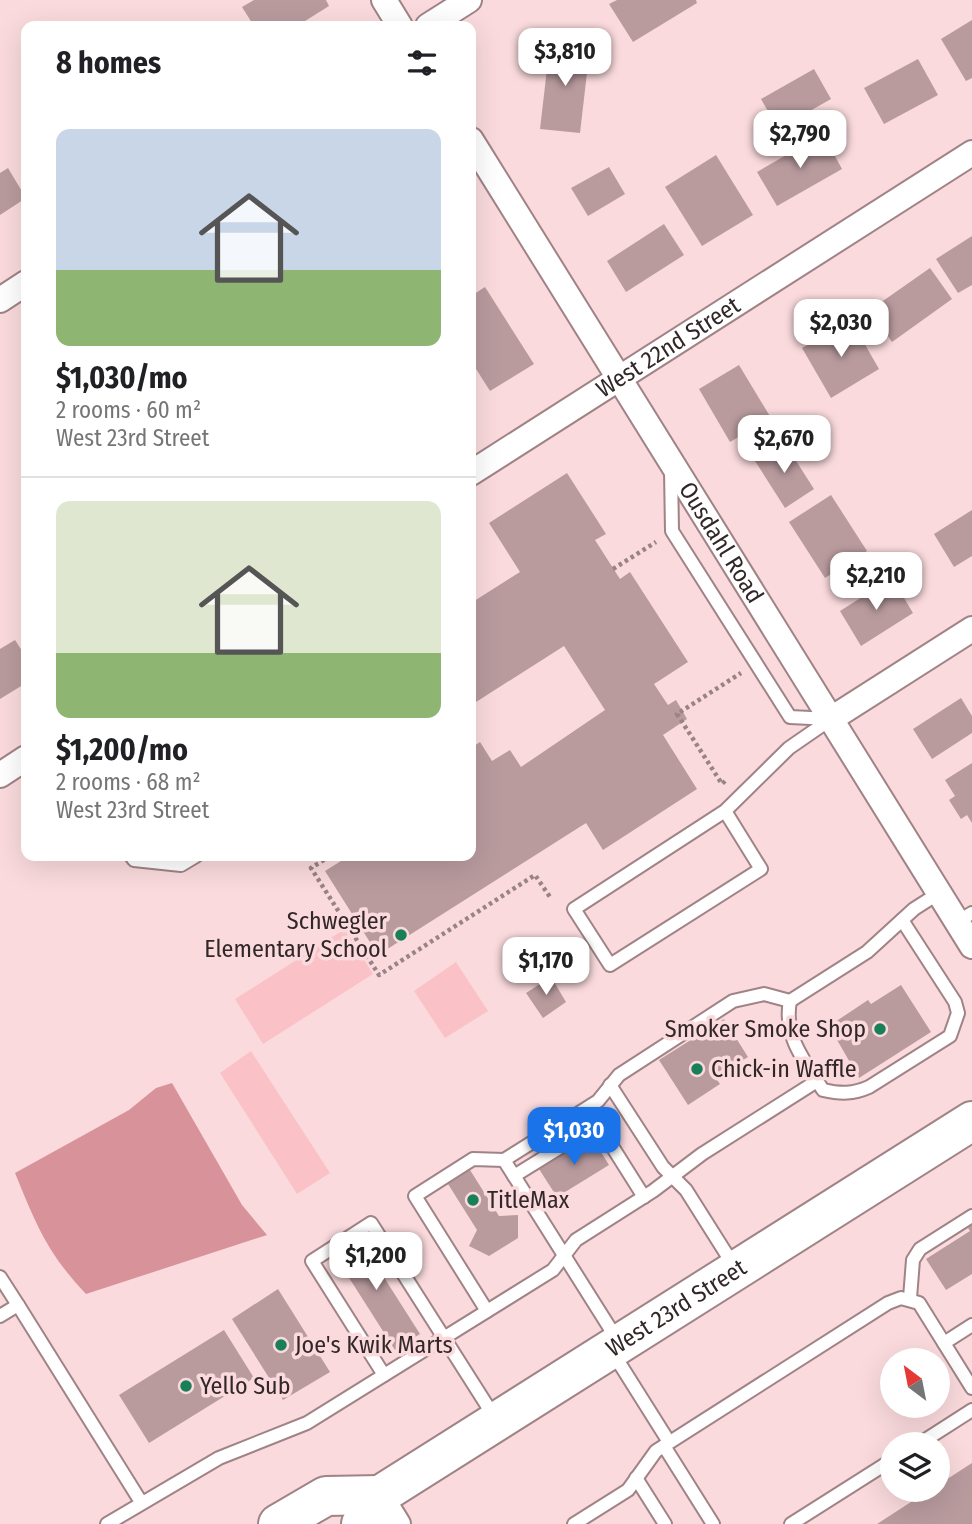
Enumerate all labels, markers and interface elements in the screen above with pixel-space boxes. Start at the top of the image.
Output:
pin: $3,810 [508,28,622,88]
text: $3,810 [534,37,596,65]
icon: filters [403,44,441,82]
text: 8 homes [56,45,161,81]
pin: $2,790 [743,110,857,170]
text: $2,790 [769,119,831,147]
icon: home [186,175,312,301]
street label: West 22nd Street [591,291,745,403]
pin: $2,030 [784,300,898,359]
text: $2,030 [810,308,872,336]
text: $1,030/mo [56,360,188,396]
text: 2 rooms · 60 m² [56,396,201,424]
pin: $2,670 [727,416,841,475]
text: West 23rd Street [56,424,209,452]
text: $2,670 [754,424,814,452]
street label: Ousdahl Road [673,477,769,608]
icon: home [186,547,312,673]
pin: $2,210 [819,552,933,612]
text: $2,210 [846,561,906,589]
text: $1,200/mo [56,732,188,768]
text: 2 rooms · 68 m² [56,768,201,796]
text: West 23rd Street [56,796,209,824]
place label: Schwegler Elementary School [204,907,388,963]
marker: Schwegler Elementary School [393,927,409,943]
pin: $1,170 [489,937,603,997]
text: $1,170 [518,946,574,974]
place label: Smoker Smoke Shop [665,1015,866,1043]
marker: Smoker Smoke Shop [872,1021,888,1037]
place label: Chick-in Waffle [711,1055,857,1083]
marker: Chick-in Waffle [689,1061,705,1077]
pin: $1,030 [517,1108,631,1167]
text: $1,030 [544,1116,605,1144]
place label: TitleMax [487,1186,570,1214]
marker: TitleMax [465,1192,481,1208]
pin: $1,200 [319,1232,433,1292]
text: $1,200 [345,1241,407,1269]
street label: West 23rd Street [601,1253,751,1362]
place label: Joe's Kwik Marts [295,1331,453,1359]
marker: Joe's Kwik Marts [273,1337,289,1353]
north arrow [880,1348,950,1418]
map controls [880,1348,950,1502]
place label: Yello Sub [200,1372,290,1400]
marker: Yello Sub [178,1378,194,1394]
button: layers [880,1432,950,1502]

